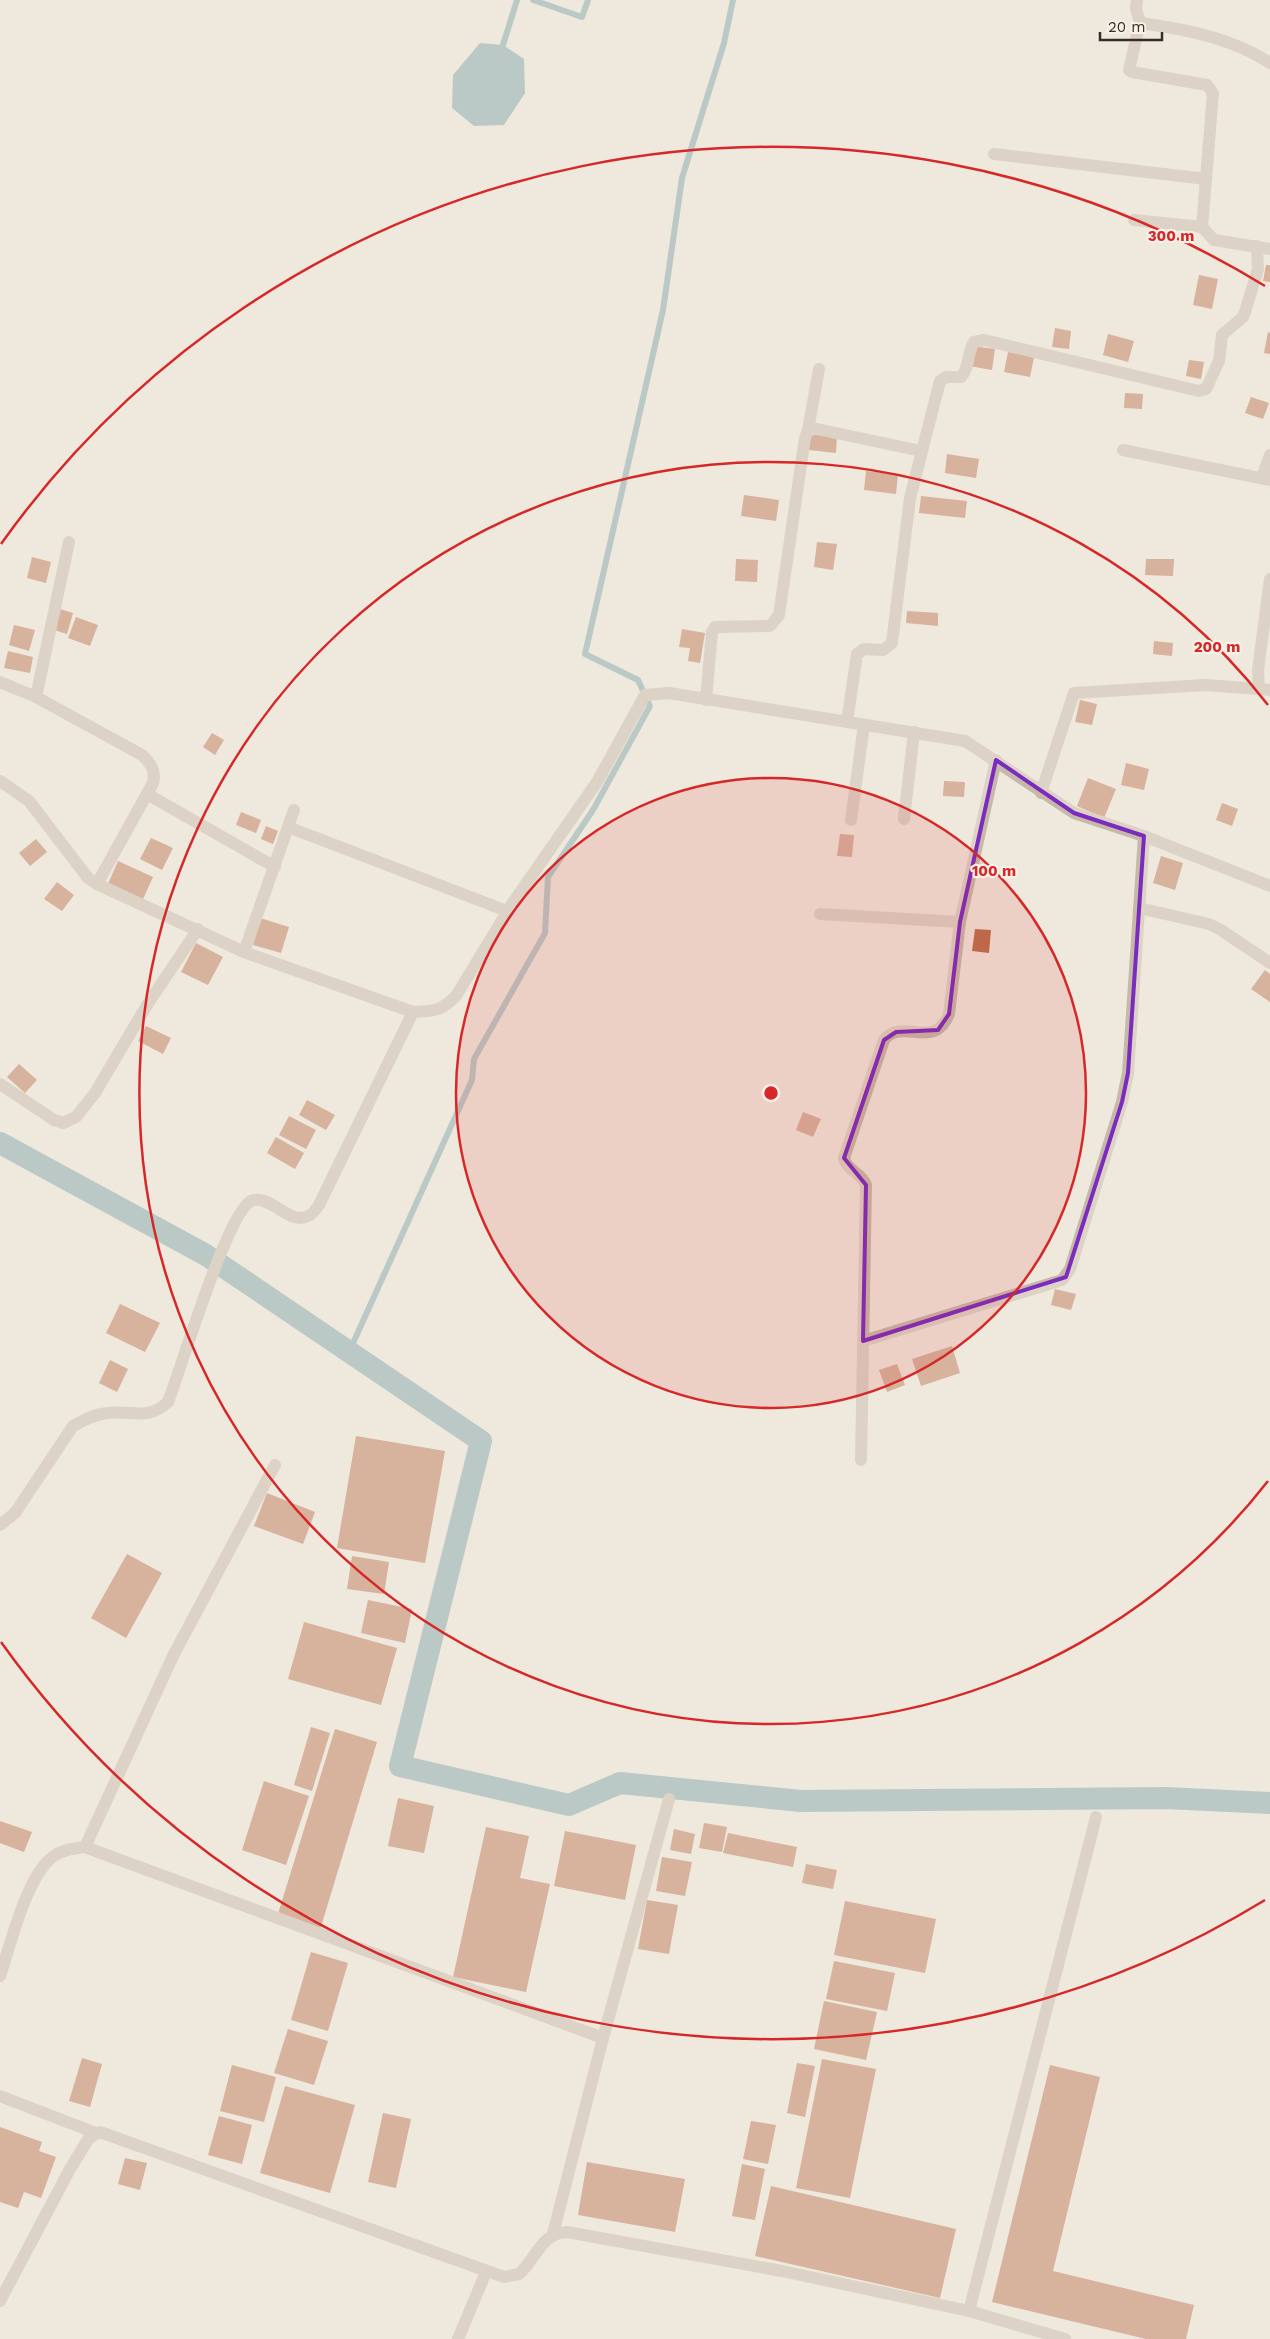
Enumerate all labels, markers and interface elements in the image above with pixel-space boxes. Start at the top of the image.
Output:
scale bar [1100,10,1162,42]
text: 20 m [1108,18,1146,36]
text: 300 m [1148,227,1194,245]
text: 200 m [1194,638,1240,656]
text: 100 m [972,862,1016,880]
centre of rings [762,1084,780,1102]

